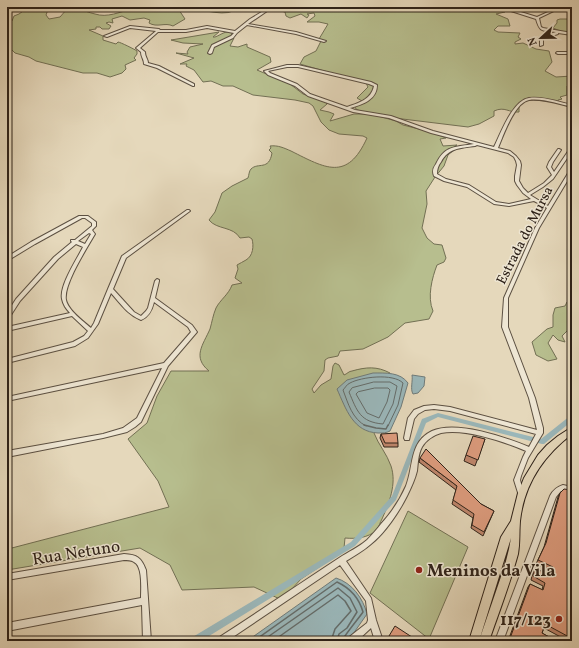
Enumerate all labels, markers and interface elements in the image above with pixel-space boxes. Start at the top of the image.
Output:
north arrow [521,18,561,58]
text: N [525,35,542,48]
street label: Estrada do Mursa [492,183,558,288]
street label: Rua Netuno [31,535,122,572]
place label: Meninos da Vila [427,560,556,583]
marker: Meninos da Vila [414,565,424,575]
place label: 117/123 [500,609,551,632]
marker: 117/123 [554,614,564,624]

